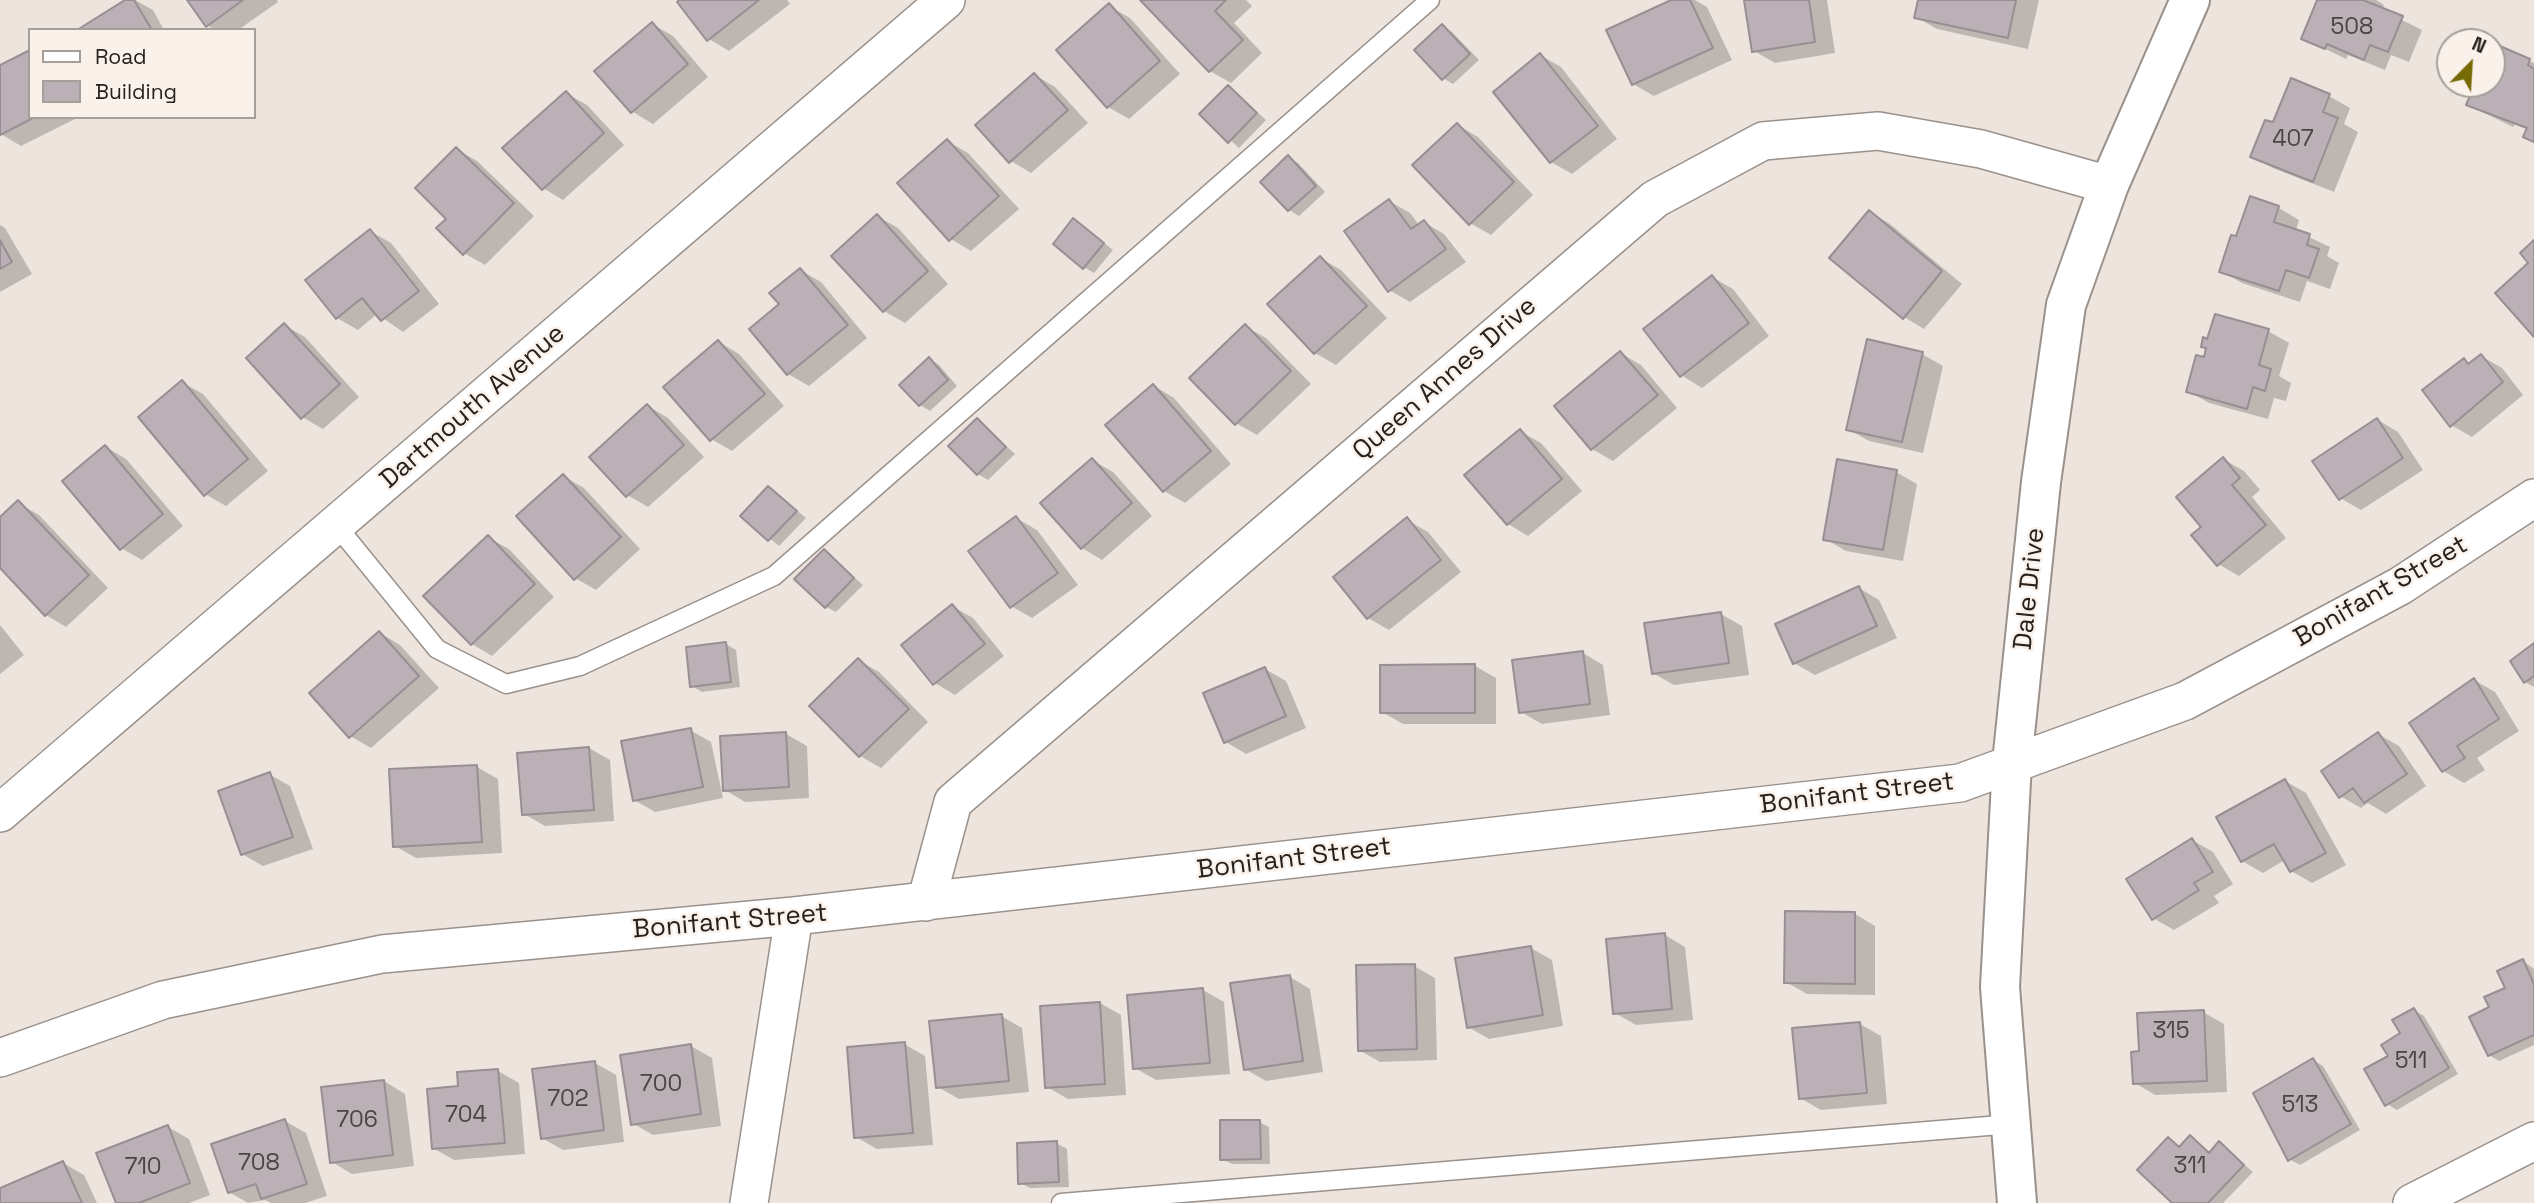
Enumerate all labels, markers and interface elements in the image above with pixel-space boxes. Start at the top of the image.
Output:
house number: 508 [2331,14,2373,42]
legend [28,28,256,119]
north arrow [2436,28,2506,98]
text: N [2468,31,2490,59]
text: Road [95,43,147,70]
text: Building [95,78,177,105]
house number: 407 [2272,126,2314,154]
street label: Queen Annes Drive [1347,291,1543,467]
street label: Dartmouth Avenue [374,318,572,496]
street label: Dale Drive [2008,526,2052,652]
street label: Bonifant Street [2289,530,2473,654]
street label: Bonifant Street [1758,767,1956,821]
street label: Bonifant Street [1195,832,1393,886]
street label: Bonifant Street [631,898,829,946]
house number: 315 [2153,1018,2189,1046]
house number: 511 [2395,1048,2427,1076]
house number: 700 [640,1071,682,1099]
house number: 702 [547,1086,589,1114]
house number: 513 [2282,1092,2318,1120]
house number: 704 [445,1102,487,1130]
house number: 706 [336,1107,378,1135]
house number: 708 [238,1150,280,1178]
house number: 311 [2174,1153,2206,1181]
house number: 710 [124,1154,162,1182]

